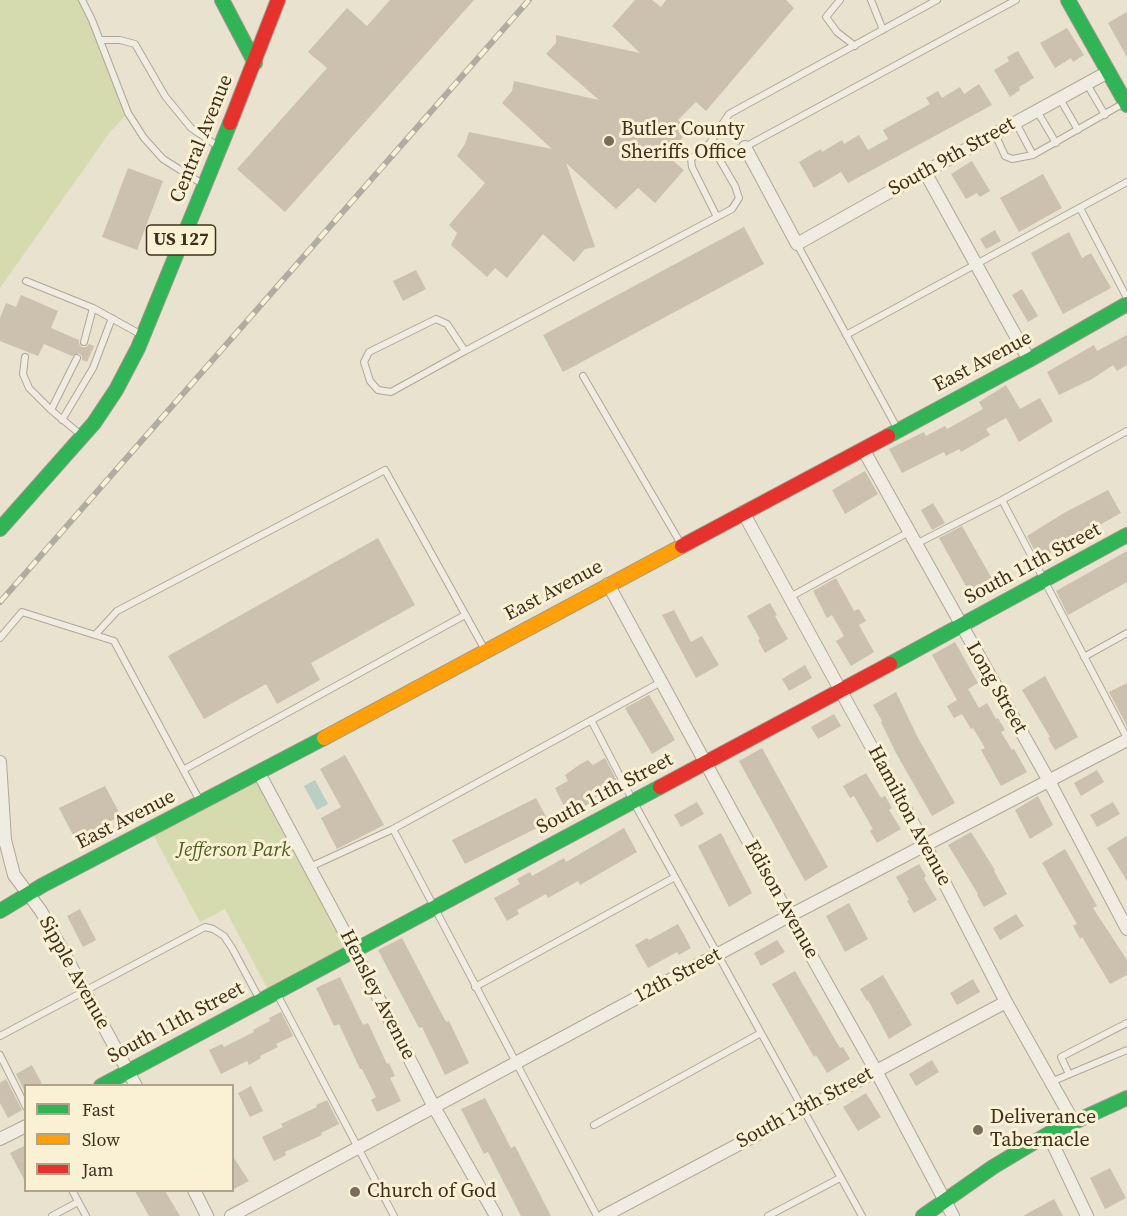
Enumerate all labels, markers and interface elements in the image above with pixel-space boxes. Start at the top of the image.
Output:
street label: Central Avenue [165,71,239,207]
street label: South 9th Street [885,112,1019,202]
place label: Butler County Sheriffs Office [621,118,746,165]
marker: Butler County Sheriffs Office [602,134,616,148]
road number: US 127 [146,225,216,255]
street label: East Avenue [930,326,1036,398]
street label: South 11th Street [961,518,1105,610]
street label: East Avenue [501,555,607,627]
street label: Long Street [960,638,1032,738]
street label: Hamilton Avenue [862,742,956,890]
street label: South 11th Street [533,748,677,840]
street label: East Avenue [73,785,179,855]
street label: Edison Avenue [739,837,823,963]
park label: Jefferson Park [178,839,290,863]
street label: Sipple Avenue [33,912,115,1034]
street label: Hensley Avenue [334,926,420,1064]
street label: 12th Street [630,943,726,1009]
street label: South 11th Street [104,977,248,1069]
street label: South 13th Street [733,1062,877,1154]
legend [24,1084,234,1192]
text: Fast [82,1097,115,1122]
place label: Deliverance Tabernacle [990,1106,1096,1153]
marker: Deliverance Tabernacle [971,1123,985,1137]
text: Slow [82,1127,120,1152]
text: Jam [82,1157,114,1182]
place label: Church of God [367,1180,496,1204]
marker: Church of God [348,1185,362,1199]

